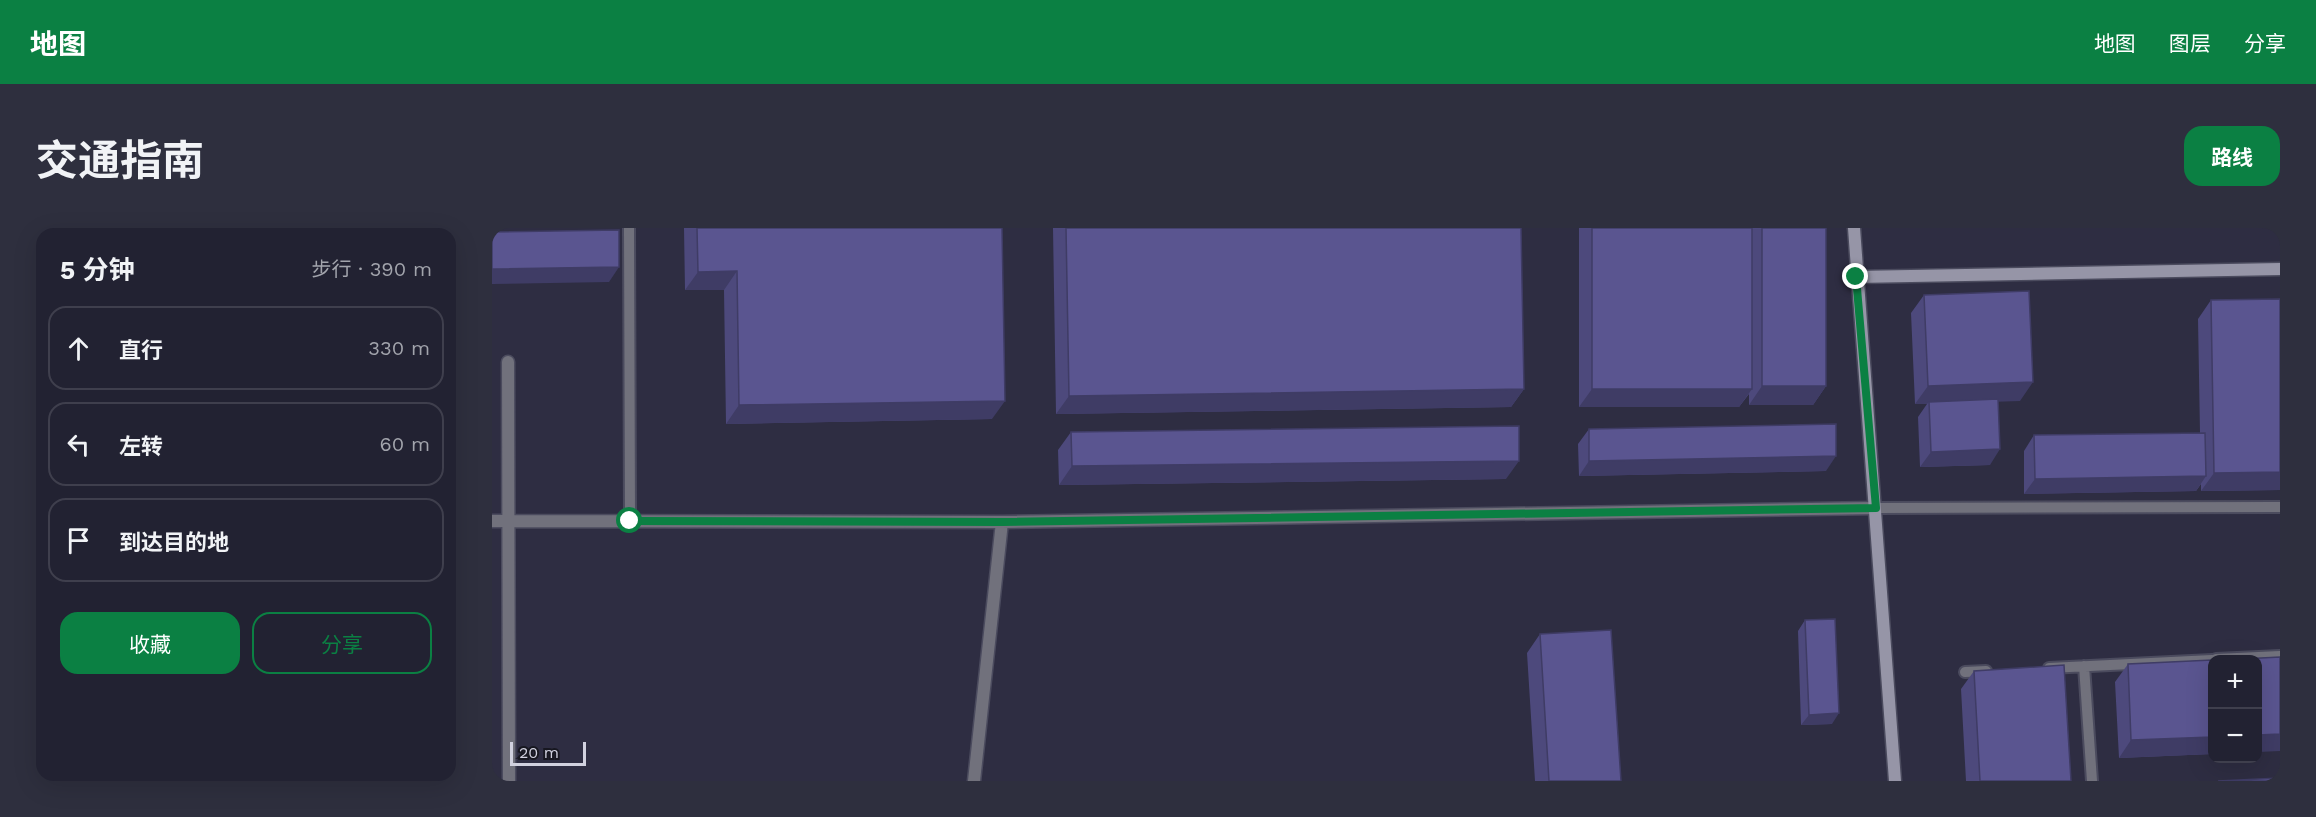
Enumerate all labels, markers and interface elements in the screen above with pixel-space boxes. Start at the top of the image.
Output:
text: 地图 [30,28,86,61]
text: 地图 [2094,31,2136,56]
text: 图层 [2169,31,2211,56]
text: 分享 [2244,31,2286,56]
button: 路线 [2184,126,2280,186]
text: 交通指南 [36,136,204,185]
text: 5 分钟 [60,255,135,285]
text: 步行 · 390 m [312,257,432,281]
route end [1842,263,1868,289]
icon: ahead [62,332,95,365]
text: 330 m [368,336,430,360]
text: 直行 [119,338,163,363]
icon: left [62,428,95,461]
text: 60 m [380,432,430,456]
text: 左转 [119,434,163,459]
route start [616,507,642,533]
icon: arrive [62,524,95,557]
text: 到达目的地 [119,530,229,555]
button: 收藏 [60,612,240,674]
button: 分享 [252,612,432,674]
map controls [2208,655,2262,763]
button: + [2208,655,2262,709]
button: − [2208,709,2262,763]
scale bar [510,739,586,766]
text: 20 m [519,743,559,762]

